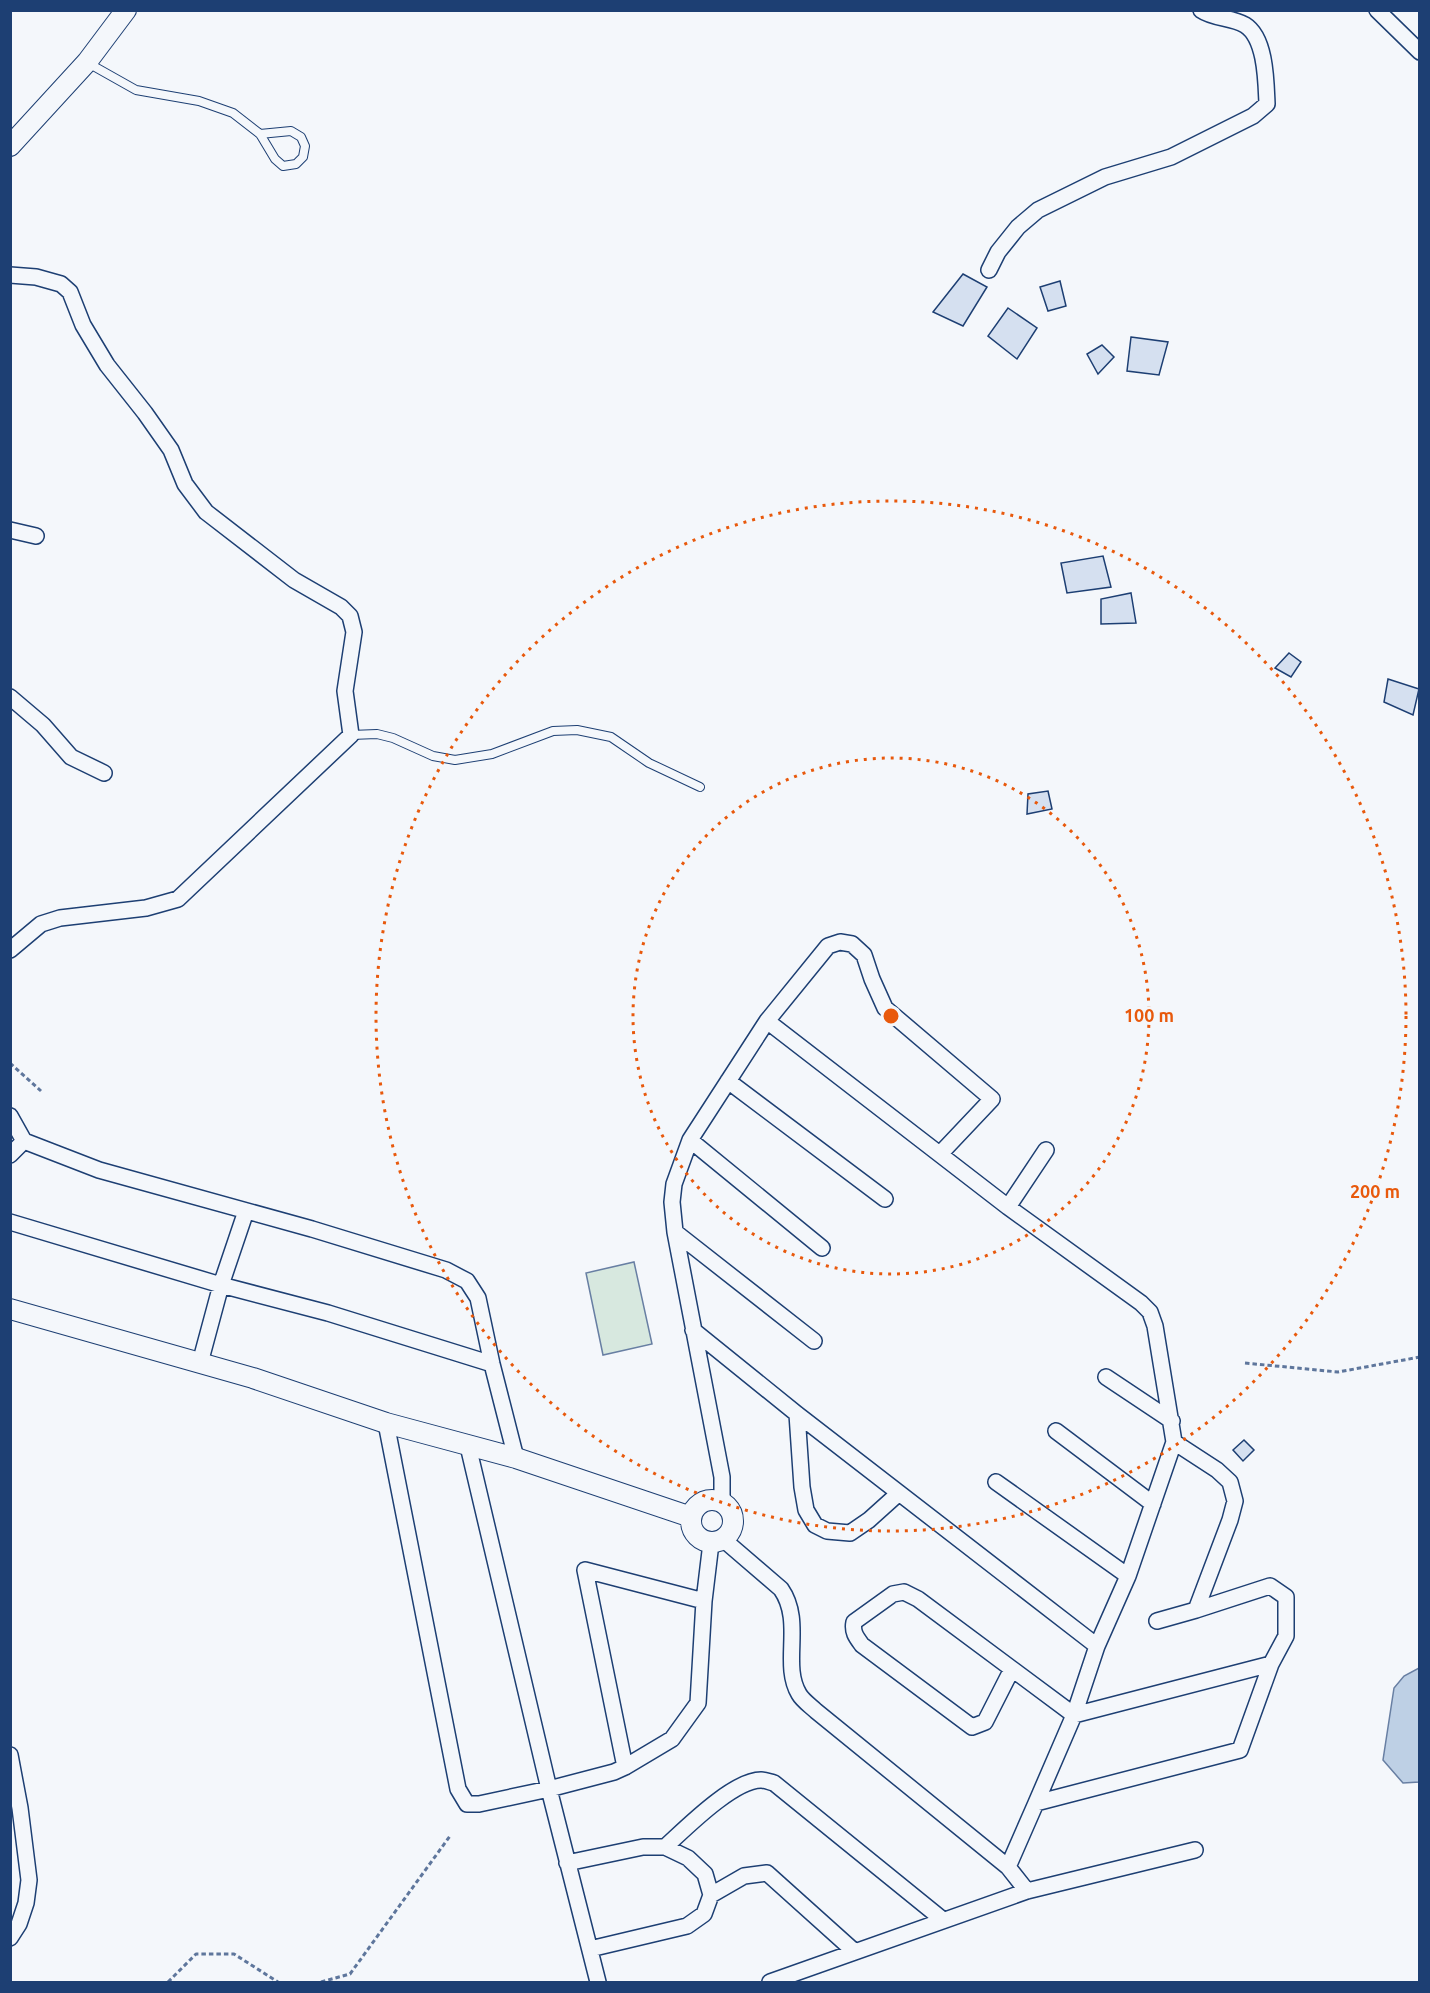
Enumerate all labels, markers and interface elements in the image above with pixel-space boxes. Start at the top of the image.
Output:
text: 100 m [1124,1005,1174,1025]
centre of rings [881,1006,901,1026]
text: 200 m [1350,1181,1400,1201]

